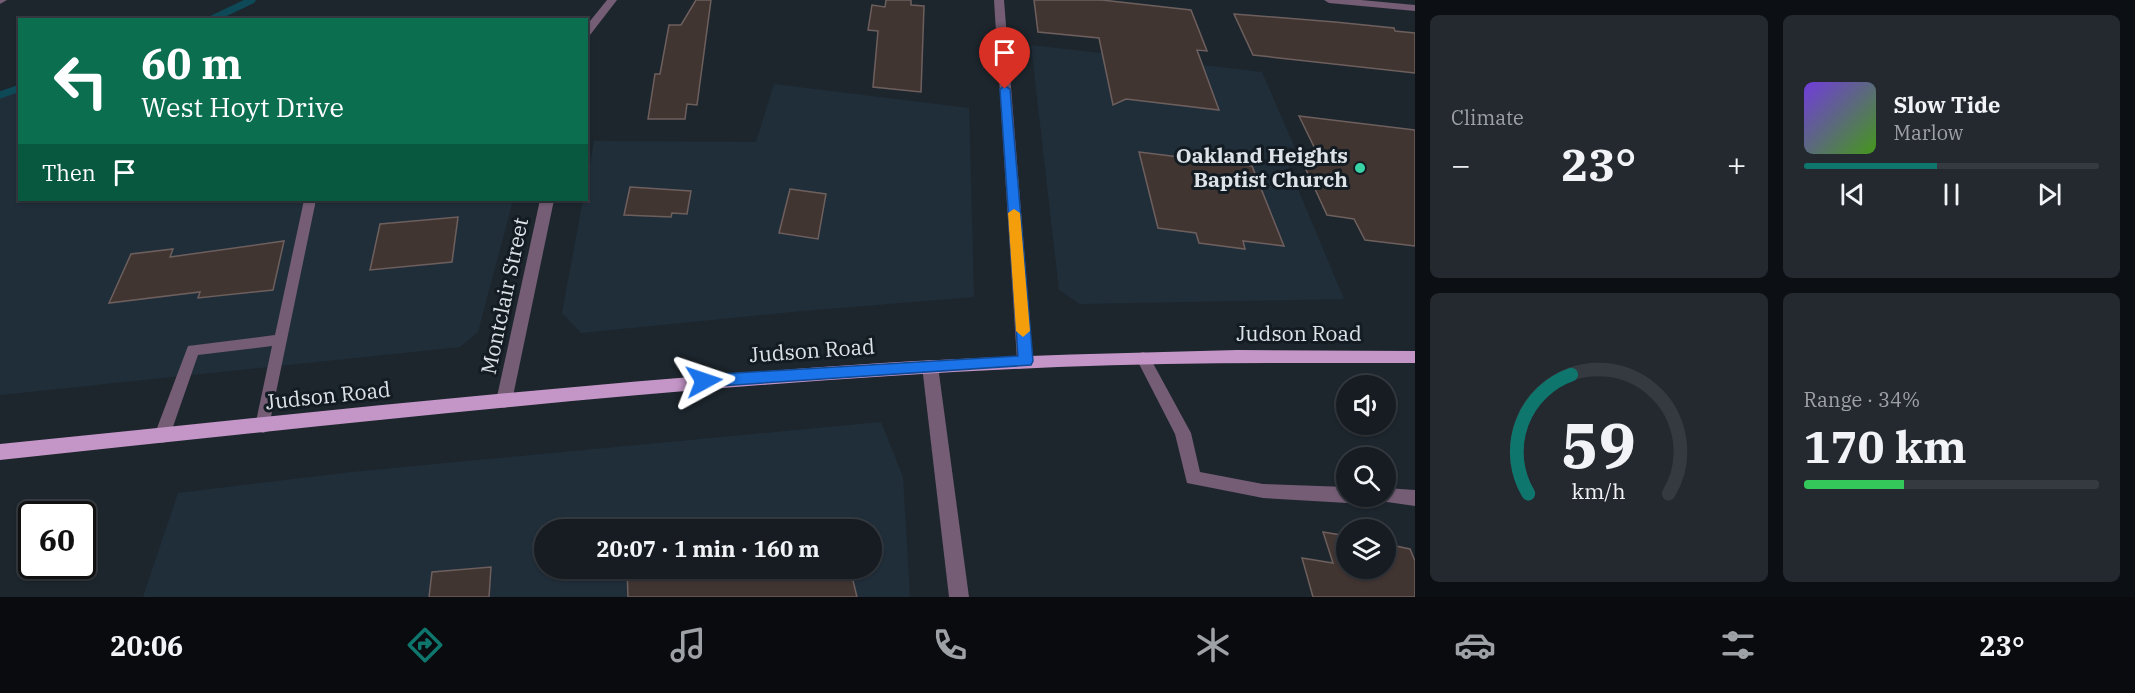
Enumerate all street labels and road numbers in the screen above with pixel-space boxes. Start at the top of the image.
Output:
street label: Montclair Street [474,215,534,377]
street label: Judson Road [1236,319,1362,347]
street label: Judson Road [748,332,876,368]
street label: Judson Road [264,374,392,416]

